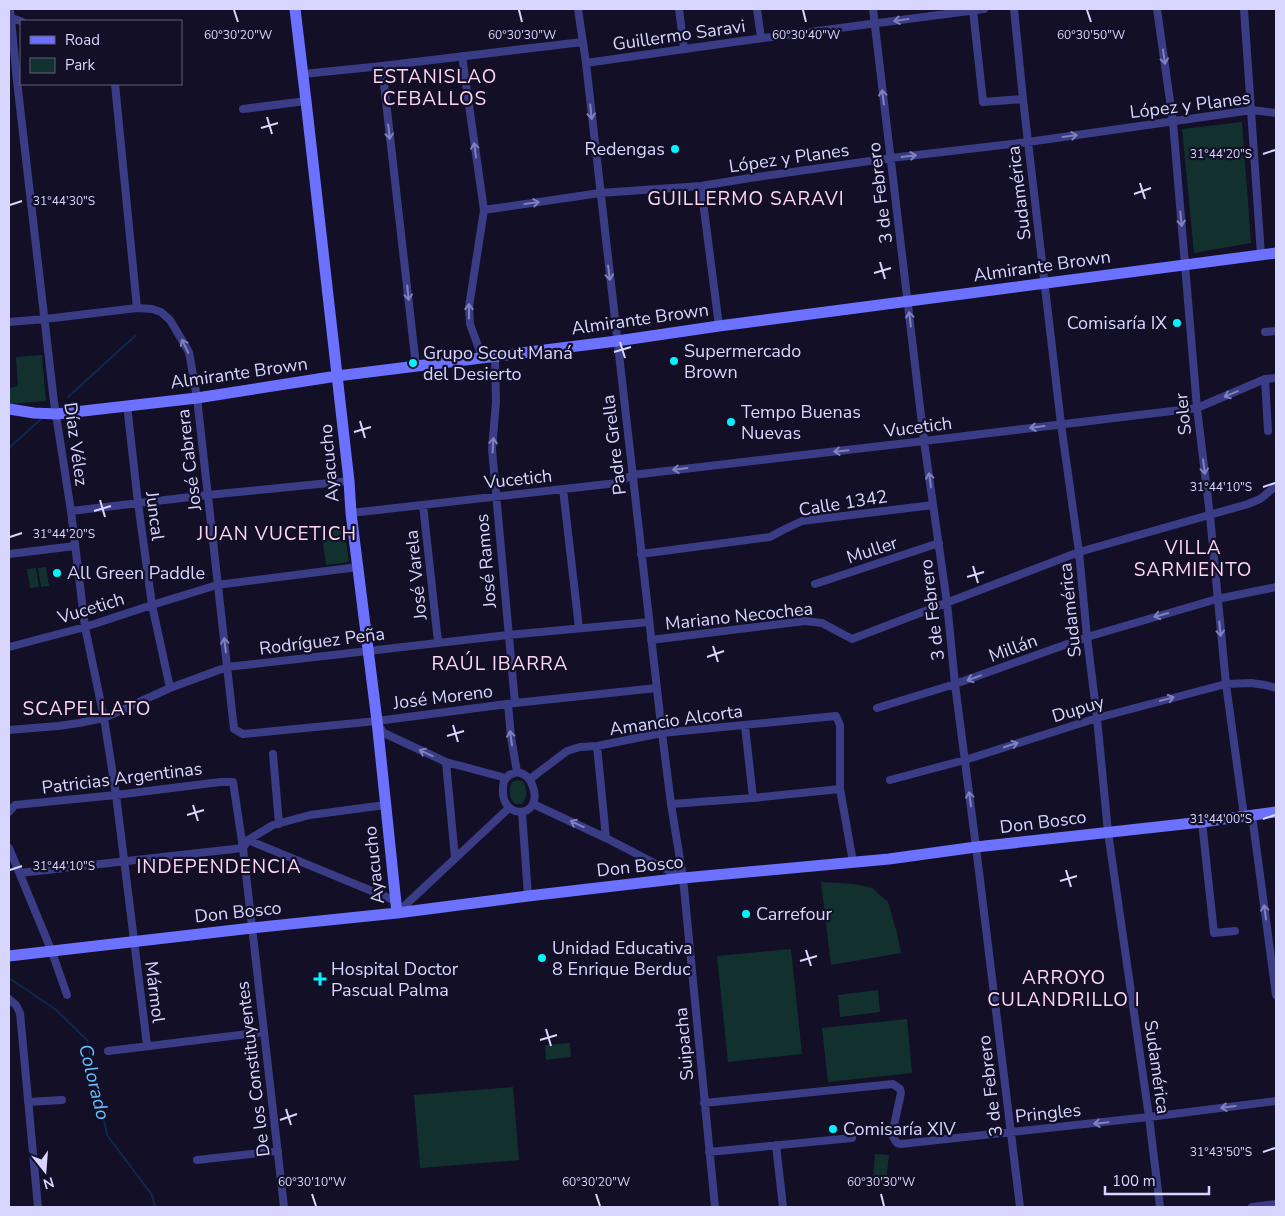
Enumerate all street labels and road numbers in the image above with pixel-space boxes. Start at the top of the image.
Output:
street label: Guillermo Saravi [611,14,747,56]
street label: López y Planes [1128,86,1252,124]
street label: López y Planes [727,138,851,178]
street label: 3 de Febrero [862,141,898,245]
street label: Sudamérica [1001,145,1037,241]
street label: Almirante Brown [972,244,1112,288]
street label: Almirante Brown [570,297,710,341]
street label: Almirante Brown [169,351,309,395]
street label: Soler [1169,391,1197,436]
street label: Padre Grella [596,394,632,496]
street label: Díaz Vélez [58,401,94,487]
street label: José Cabrera [171,408,207,513]
street label: Vucetich [882,411,953,443]
street label: Ayacucho [314,423,344,503]
street label: Vucetich [482,463,553,495]
street label: Calle 1342 [797,484,889,522]
street label: Juncal [140,489,170,543]
street label: José Ramos [470,513,502,610]
street label: José Varela [399,529,433,622]
street label: Muller [844,530,901,569]
street label: 3 de Febrero [914,558,950,662]
street label: Sudamérica [1053,562,1087,658]
street label: Vucetich [54,587,127,630]
street label: Mariano Necochea [664,596,814,636]
street label: Rodríguez Peña [258,621,386,661]
street label: Millán [985,628,1041,668]
street label: José Moreno [391,679,494,715]
street label: Dupuy [1049,690,1108,728]
street label: Amancio Alcorta [608,699,744,741]
street label: Patricias Argentinas [40,756,204,800]
street label: Don Bosco [998,805,1088,839]
street label: Ayacucho [358,825,390,905]
street label: Don Bosco [595,850,685,882]
street label: Don Bosco [193,896,283,928]
street label: Mármol [139,960,171,1025]
street label: De los Constituyentes [230,980,276,1158]
street label: Suipacha [669,1006,699,1082]
street label: Sudamérica [1139,1018,1175,1116]
street label: 3 de Febrero [972,1034,1008,1138]
street label: Pringles [1014,1098,1082,1128]

